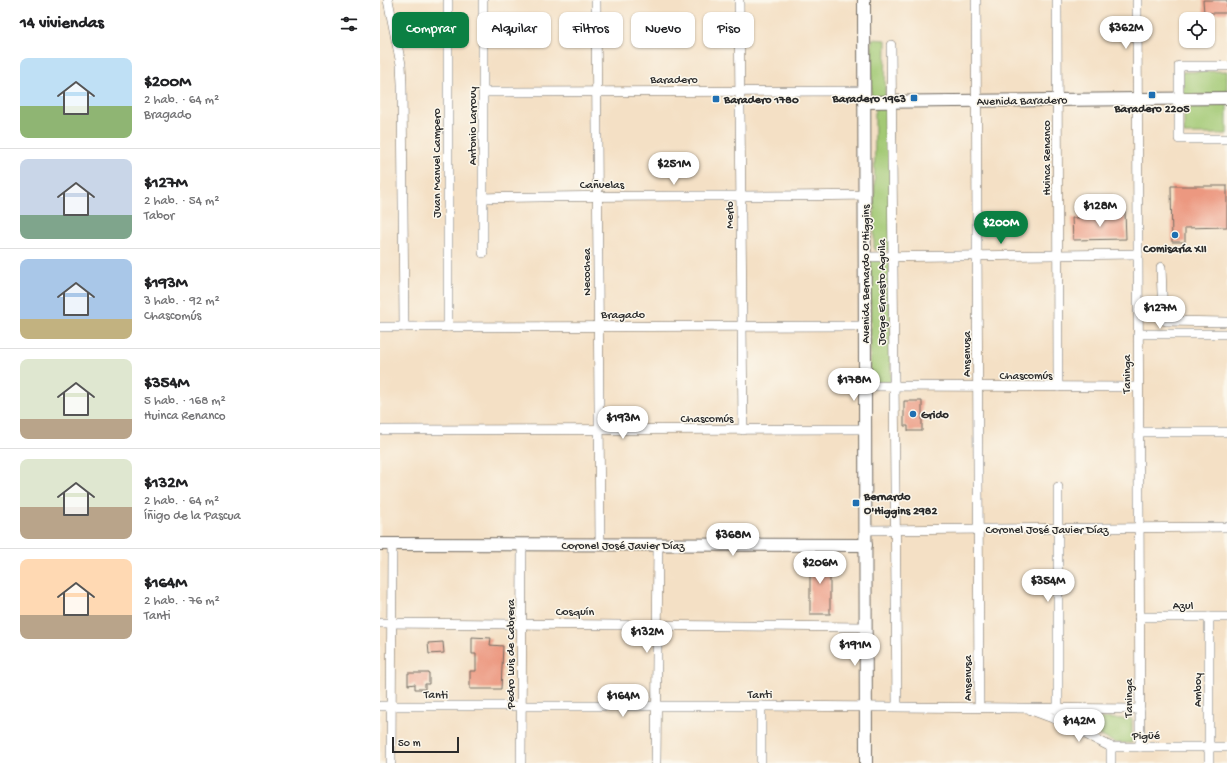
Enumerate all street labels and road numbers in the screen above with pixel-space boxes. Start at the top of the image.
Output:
street label: Baradero [649,74,698,88]
street label: Antonio Larrouy [467,87,481,165]
street label: Avenida Baradero [977,94,1068,110]
street label: Juan Manuel Campero [431,108,445,218]
street label: Huinca Renanco [1041,120,1055,196]
street label: Cañuelas [580,179,625,193]
street label: Merlo [724,201,738,229]
street label: Avenida Bernardo O'Higgins [860,204,874,343]
street label: Jorge Ernesto Aguila [876,239,890,345]
street label: Necochea [581,248,595,296]
street label: Bragado [600,309,645,323]
street label: Ansenusa [961,331,975,377]
street label: Taninga [1121,354,1135,394]
street label: Chascomús [1000,370,1053,384]
street label: Chascomús [681,413,734,427]
street label: Coronel José Javier Díaz [985,524,1109,538]
street label: Coronel José Javier Díaz [561,540,685,554]
street label: Pedro Luis de Cabrera [505,599,519,710]
street label: Azul [1173,600,1194,614]
street label: Cosquín [556,606,594,620]
street label: Ansenusa [962,655,976,701]
street label: Amboy [1192,673,1206,707]
street label: Taninga [1123,678,1137,718]
street label: Tanti [423,689,449,703]
street label: Tanti [747,689,773,703]
street label: Pigüé [1131,730,1161,744]

